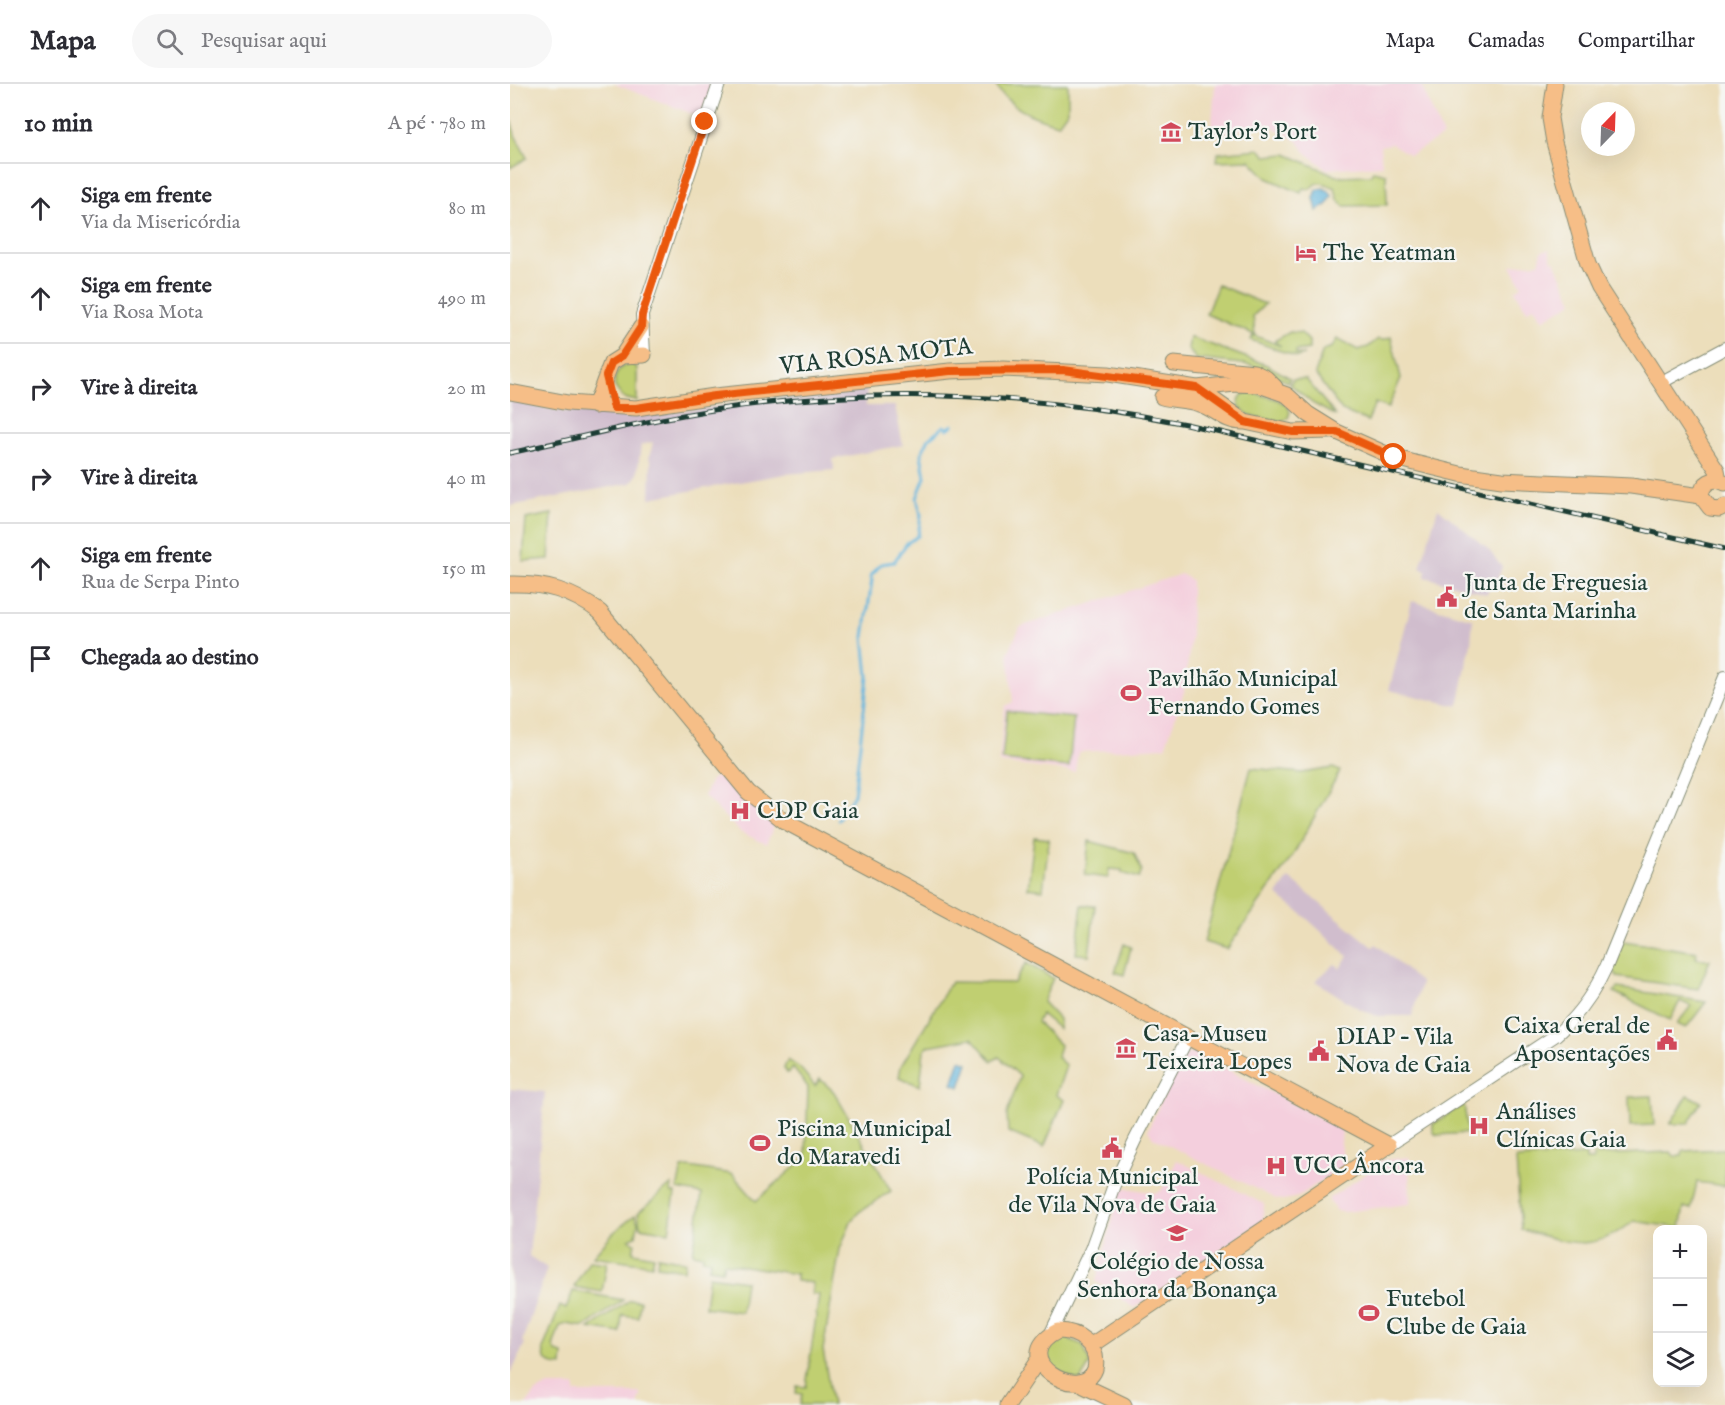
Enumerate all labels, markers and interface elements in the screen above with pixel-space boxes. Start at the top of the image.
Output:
search box [132,14,552,68]
text: Mapa [30,24,96,59]
icon: search [153,25,186,58]
text: Pesquisar aqui [201,27,327,55]
text: Mapa [1385,28,1435,55]
text: Camadas [1468,28,1545,55]
text: Compartilhar [1578,28,1695,55]
north arrow [1581,102,1635,156]
text: 10 min [24,107,93,140]
route end [691,108,717,134]
text: A pé · 780 m [388,111,486,136]
place label: Taylor's Port [1188,117,1317,148]
museum icon: Taylor's Port [1159,120,1183,144]
text: Siga em frente [81,182,212,210]
icon: ahead [24,192,57,225]
text: 80 m [449,196,486,221]
text: Via da Misericórdia [81,210,240,235]
place label: The Yeatman [1323,238,1456,269]
hotel icon: The Yeatman [1294,241,1318,265]
text: Siga em frente [81,272,212,300]
icon: ahead [24,282,57,315]
text: 490 m [438,286,486,311]
text: Via Rosa Mota [81,300,203,325]
street label: VIA ROSA MOTA [777,331,975,383]
icon: right [24,372,57,405]
text: Vire à direita [81,374,197,402]
text: 20 m [447,376,486,401]
route start [1380,443,1406,469]
icon: right [24,462,57,495]
text: Vire à direita [81,464,197,492]
text: 40 m [447,466,486,491]
text: Siga em frente [81,542,212,570]
icon: ahead [24,552,57,585]
text: 150 m [442,556,486,581]
place label: Junta de Freguesia de Santa Marinha [1461,568,1648,627]
text: Rua de Serpa Pinto [81,570,239,595]
public building icon: Junta de Freguesia de Santa Marinha [1435,585,1459,609]
icon: arrive [24,642,57,675]
text: Chegada ao destino [81,644,259,672]
place label: Pavilhão Municipal Fernando Gomes [1148,664,1338,723]
sports icon: Pavilhão Municipal Fernando Gomes [1119,681,1143,705]
place label: CDP Gaia [757,796,859,827]
hospital icon: CDP Gaia [728,799,752,823]
place label: Caixa Geral de Aposentações [1504,1011,1650,1070]
place label: Casa-Museu Teixeira Lopes [1143,1019,1292,1078]
place label: DIAP – Vila Nova de Gaia [1336,1022,1471,1081]
public building icon: Caixa Geral de Aposentações [1655,1028,1679,1052]
museum icon: Casa-Museu Teixeira Lopes [1114,1036,1138,1060]
public building icon: DIAP – Vila Nova de Gaia [1307,1039,1331,1063]
place label: Análises Clínicas Gaia [1495,1097,1626,1156]
place label: Piscina Municipal do Maravedi [777,1114,952,1173]
hospital icon: Análises Clínicas Gaia [1467,1114,1491,1138]
sports icon: Piscina Municipal do Maravedi [748,1131,772,1155]
public building icon: Polícia Municipal de Vila Nova de Gaia [1100,1136,1124,1160]
place label: UCC Âncora [1293,1151,1425,1182]
hospital icon: UCC Âncora [1264,1154,1288,1178]
place label: Polícia Municipal de Vila Nova de Gaia [1008,1162,1216,1221]
school or university icon: Colégio de Nossa Senhora da Bonança [1165,1221,1189,1245]
map controls [1653,1225,1707,1387]
button: + [1653,1225,1707,1279]
place label: Colégio de Nossa Senhora da Bonança [1077,1247,1278,1306]
button: − [1653,1279,1707,1333]
place label: Futebol Clube de Gaia [1386,1284,1527,1343]
sports icon: Futebol Clube de Gaia [1357,1301,1381,1325]
button: layers [1653,1333,1707,1387]

